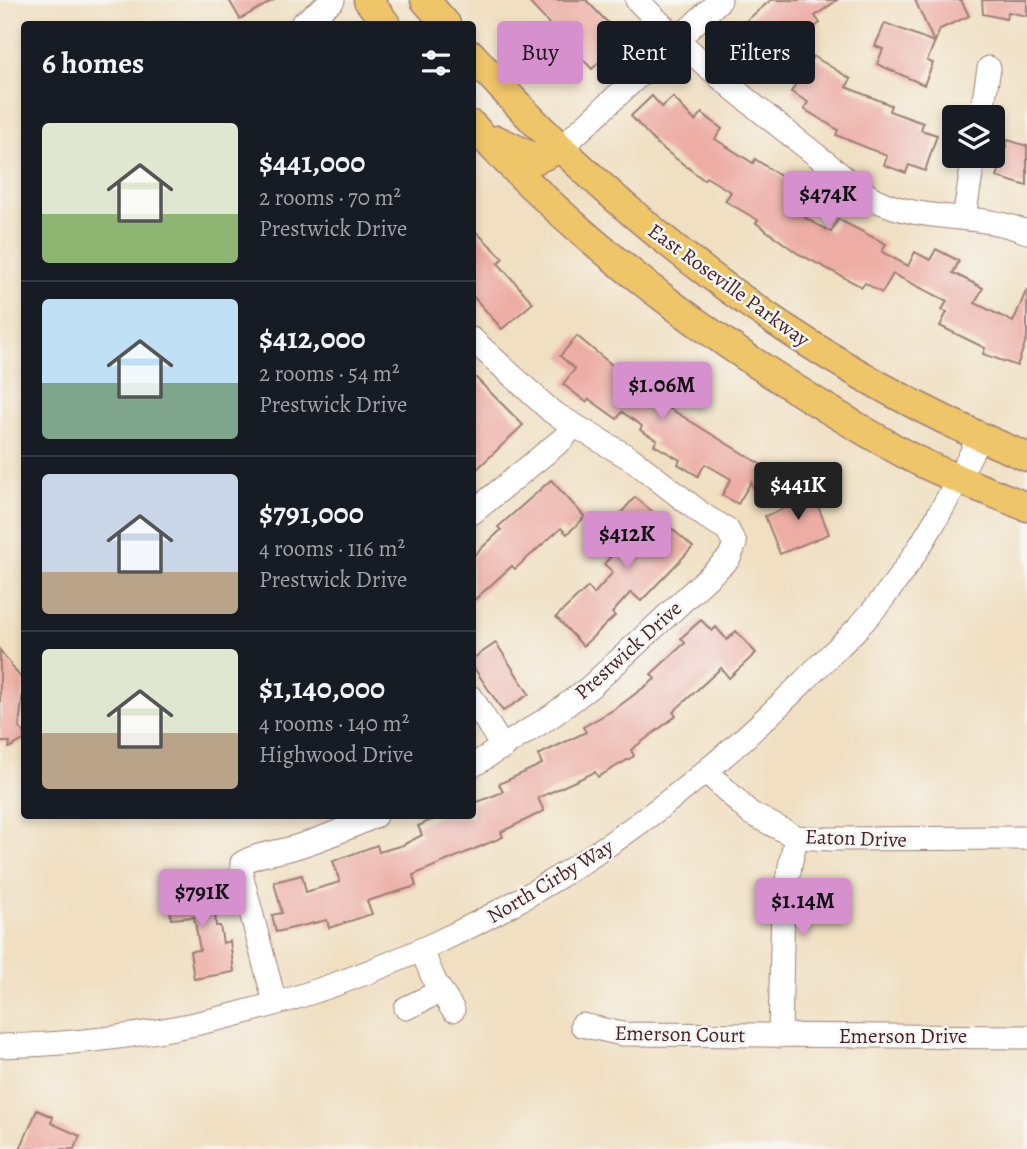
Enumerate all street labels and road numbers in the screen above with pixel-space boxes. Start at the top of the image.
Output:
street label: East Roseville Parkway [642,217,816,354]
street label: Prestwick Drive [568,594,688,706]
street label: Eaton Drive [805,822,907,854]
street label: North Cirby Way [482,832,619,930]
street label: Emerson Court [614,1019,746,1049]
street label: Emerson Drive [839,1022,967,1050]

